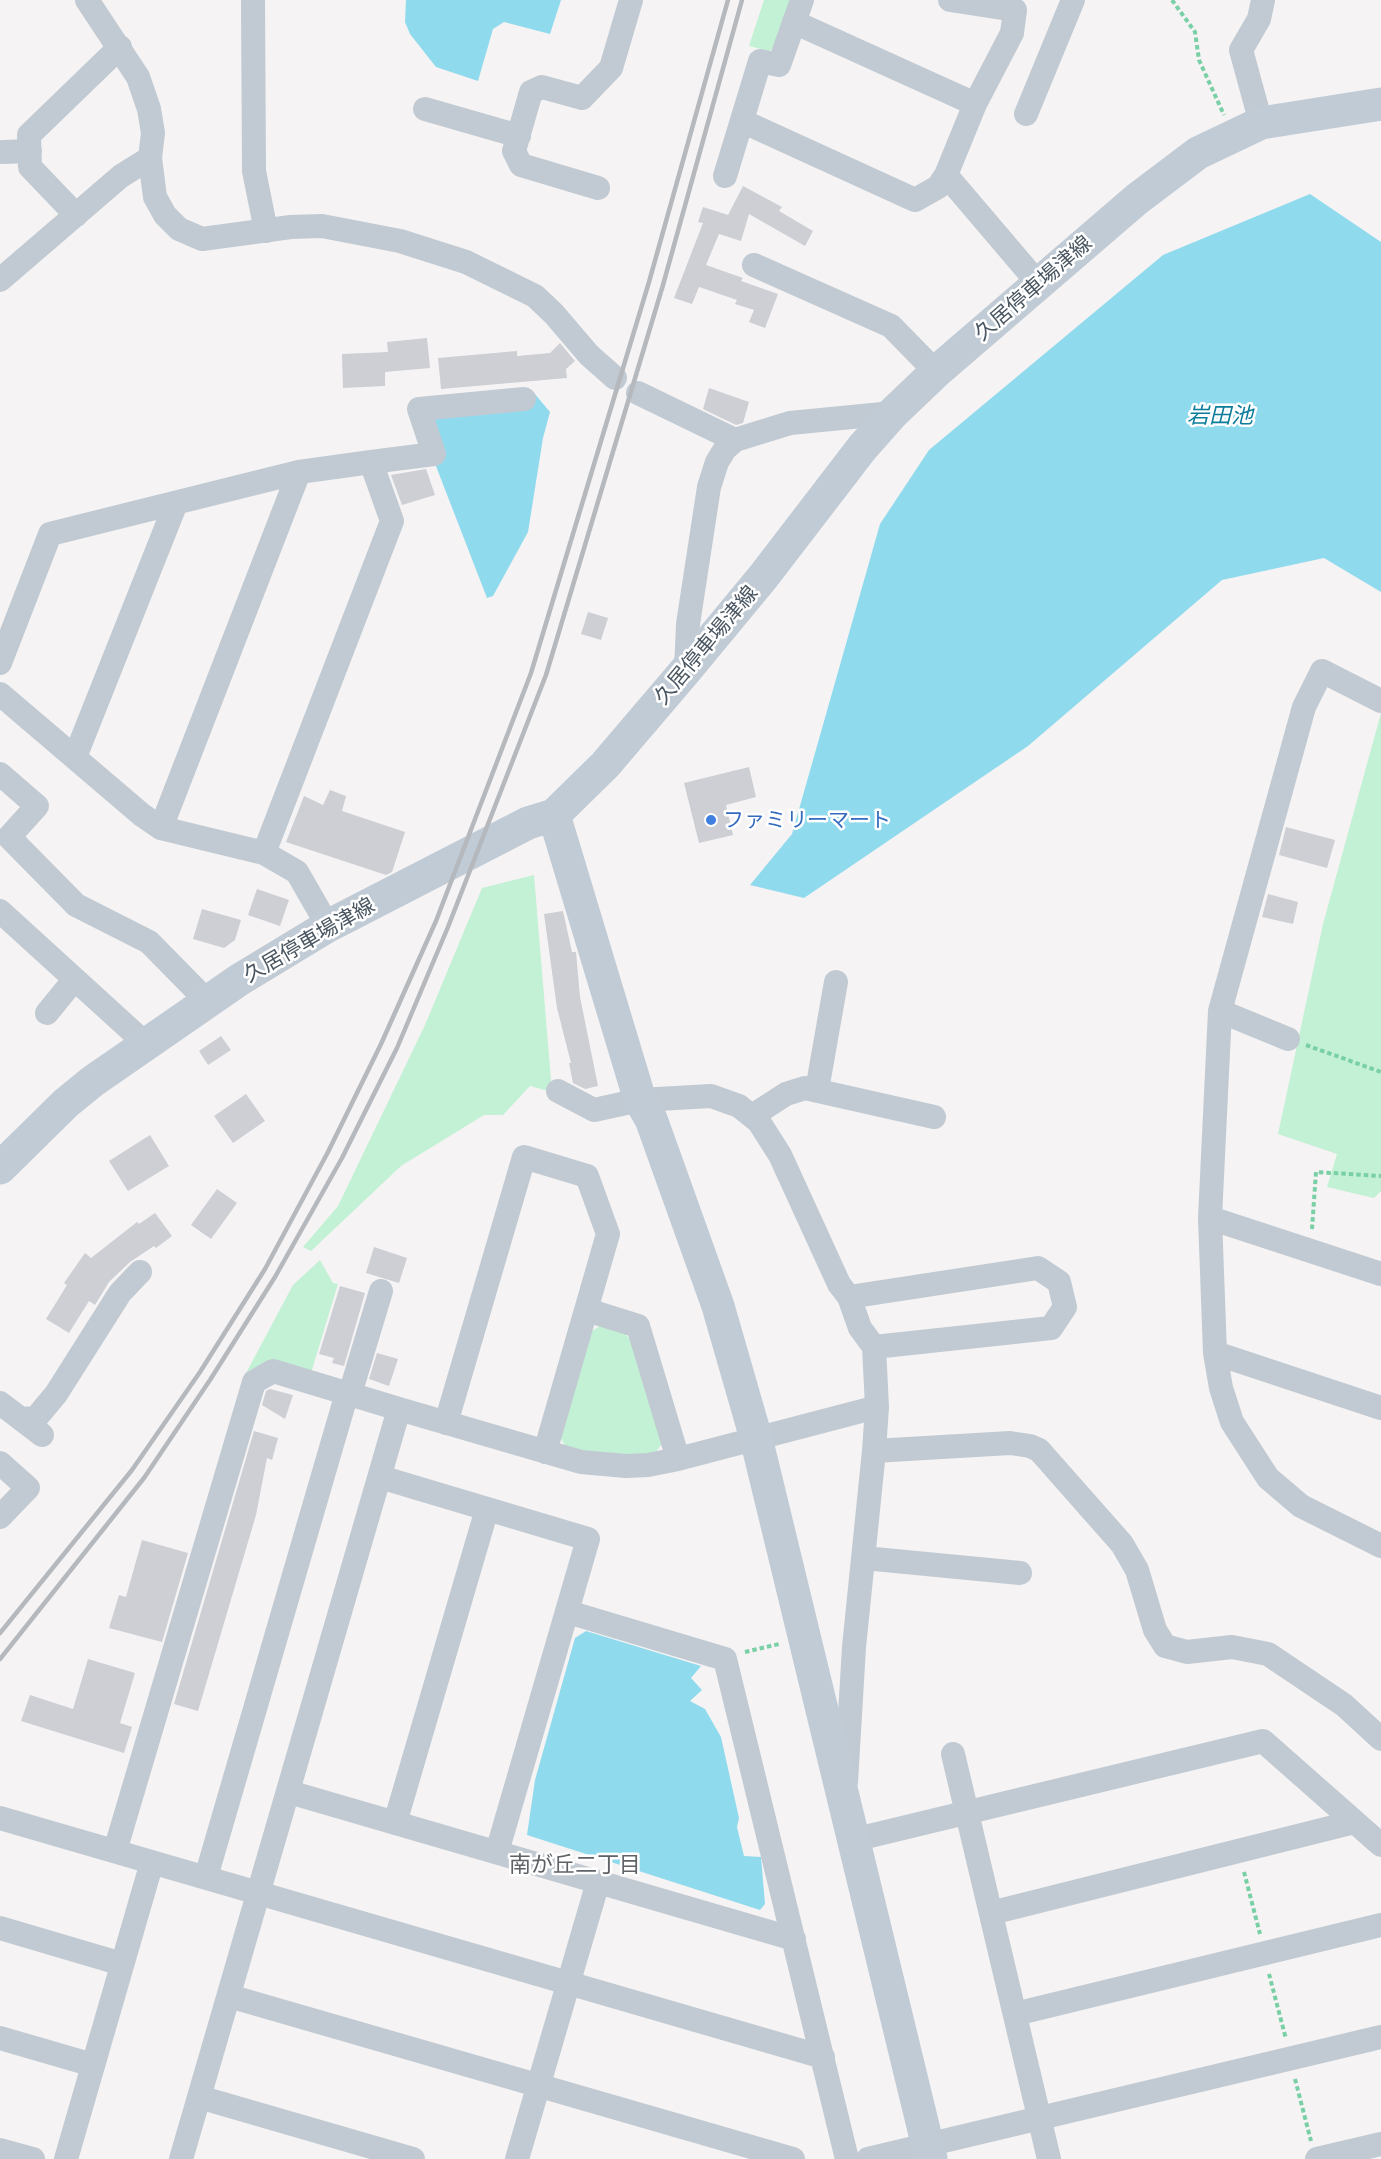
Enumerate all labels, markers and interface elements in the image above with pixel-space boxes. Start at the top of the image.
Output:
street label: 久居停車場津線 [969,230,1097,346]
water label: 岩田池 [1187,403,1253,429]
street label: 久居停車場津線 [649,581,763,709]
place label: ファミリーマート [723,807,891,833]
marker: ファミリーマート [704,813,718,827]
street label: 久居停車場津線 [239,892,379,988]
district label: 南が丘二丁目 [509,1852,641,1878]

